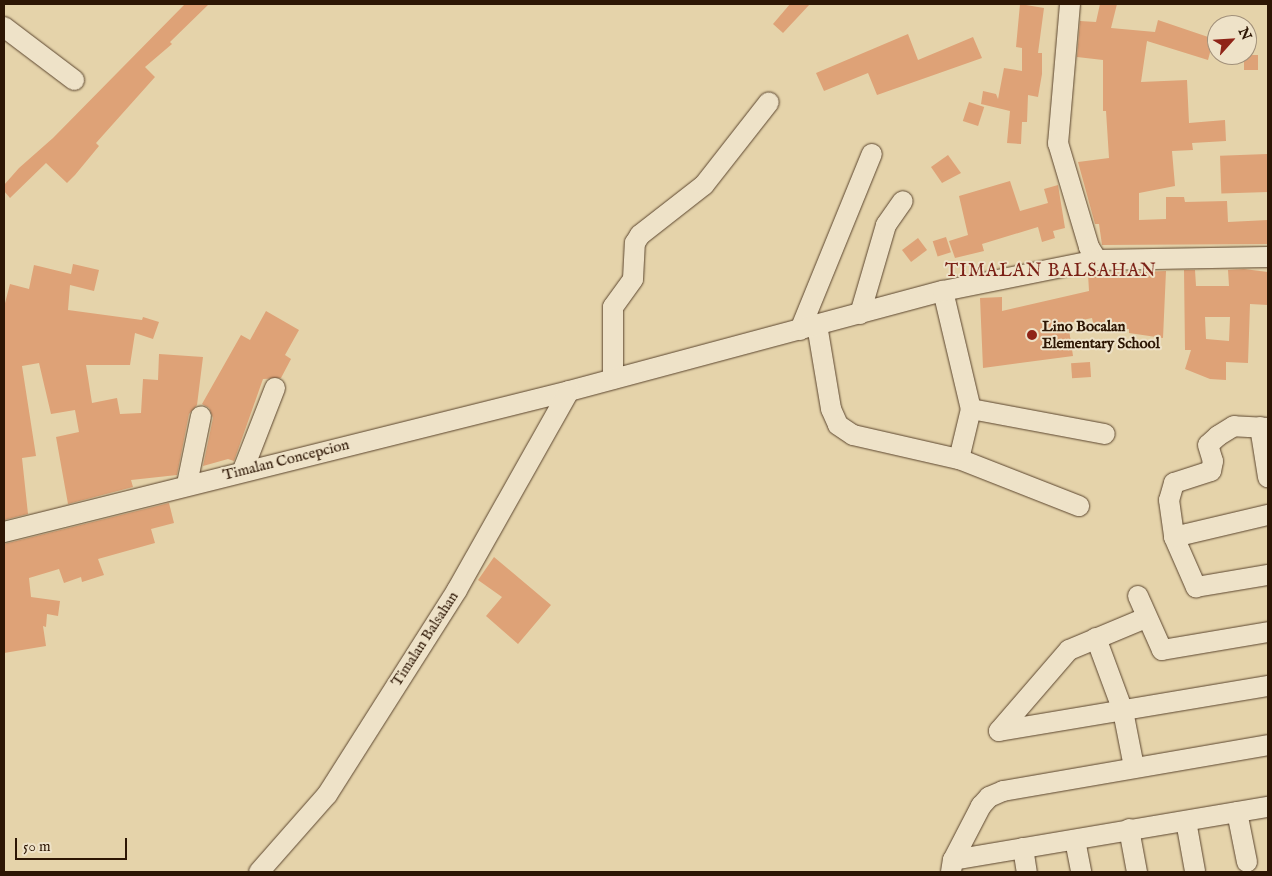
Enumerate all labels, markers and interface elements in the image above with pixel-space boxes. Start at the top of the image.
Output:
north arrow [1207,15,1257,65]
text: N [1234,24,1255,43]
district label: TIMALAN BALSAHAN [943,261,1159,283]
place label: Lino Bocalan Elementary School [1042,317,1160,352]
marker: Lino Bocalan Elementary School [1026,329,1038,341]
street label: Timalan Concepcion [221,436,351,484]
street label: Timalan Balsahan [388,588,462,690]
scale bar [18,828,130,860]
text: 50 m [23,837,51,856]

